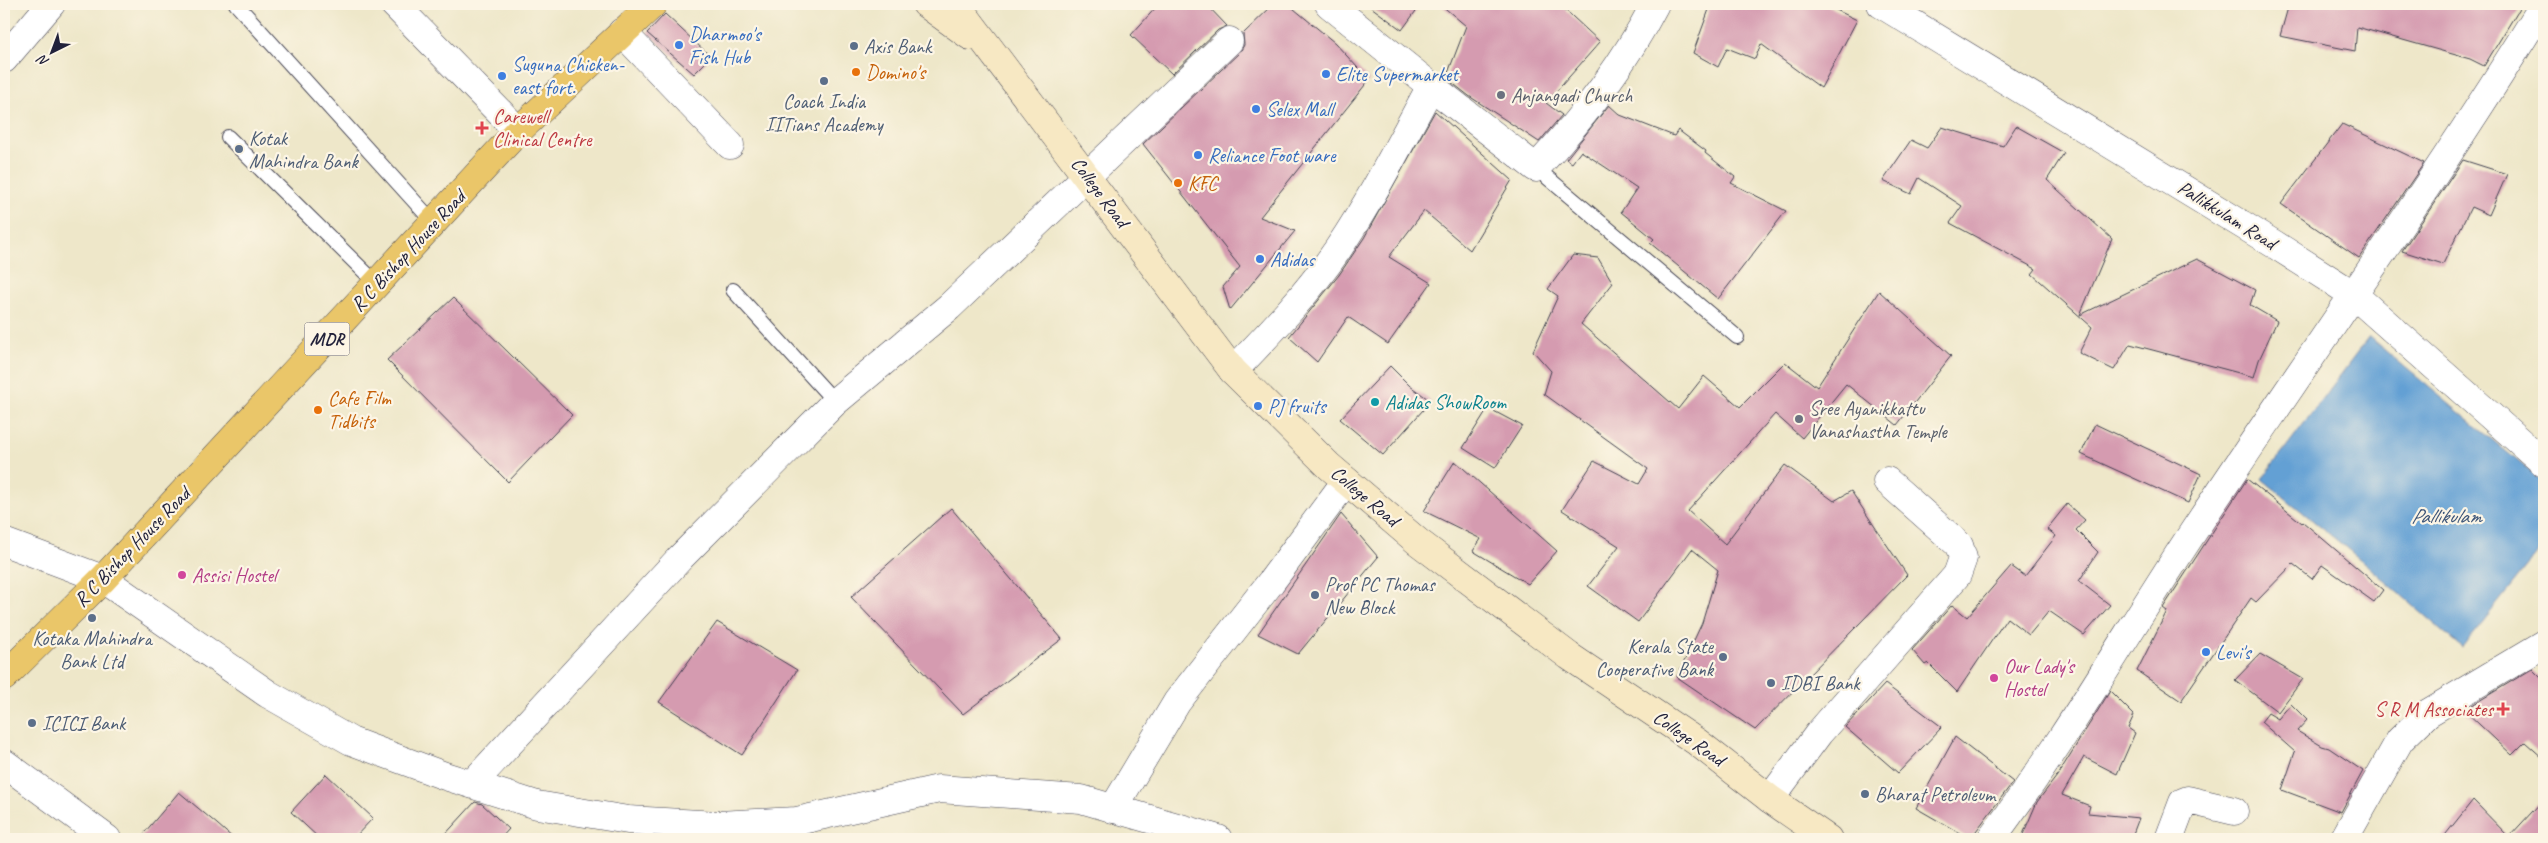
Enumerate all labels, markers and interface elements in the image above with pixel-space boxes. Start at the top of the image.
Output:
place label: Dharmoo's Fish Hub [689,22,763,70]
north arrow [28,28,78,78]
place label: Axis Bank [864,34,933,59]
marker: Dharmoo's Fish Hub [673,39,685,51]
marker: Axis Bank [848,40,860,52]
text: N [33,51,53,71]
place label: Suguna Chicken- east fort. [512,52,625,100]
place label: Domino's [866,60,927,85]
place label: Elite Supermarket [1336,62,1460,87]
marker: Domino's [850,66,862,78]
marker: Elite Supermarket [1320,68,1332,80]
marker: Suguna Chicken- east fort. [496,70,508,82]
marker: Coach India IITians Academy [818,75,830,87]
place label: Anjangadi Church [1511,83,1633,108]
place label: Coach India IITians Academy [765,89,885,137]
marker: Anjangadi Church [1495,89,1507,101]
place label: Selex Mall [1266,97,1337,122]
marker: Selex Mall [1250,103,1262,115]
place label: Carewell Clinical Centre [493,104,593,152]
marker: Carewell Clinical Centre [475,121,489,135]
place label: Kotak Mahindra Bank [249,126,359,174]
marker: Kotak Mahindra Bank [233,143,245,155]
place label: Reliance Foot ware [1208,143,1337,168]
marker: Reliance Foot ware [1192,149,1204,161]
street label: College Road [1065,152,1136,235]
place label: KFC [1188,171,1219,196]
street label: Pallikkulam Road [2173,175,2284,257]
marker: KFC [1172,177,1184,189]
street label: R C Bishop House Road [345,183,473,317]
place label: Adidas [1270,247,1317,272]
marker: Adidas [1254,253,1266,265]
road number: MDR [304,322,350,356]
place label: Cafe Film Tidbits [328,386,392,434]
place label: Adidas ShowRoom [1385,390,1507,415]
place label: PJ fruits [1268,394,1328,419]
marker: Adidas ShowRoom [1369,396,1381,408]
place label: Sree Ayanikkattu Vanashastha Temple [1809,396,1948,444]
marker: PJ fruits [1252,400,1264,412]
marker: Cafe Film Tidbits [312,404,324,416]
marker: Sree Ayanikkattu Vanashastha Temple [1793,413,1805,425]
street label: College Road [1326,460,1407,534]
street label: R C Bishop House Road [69,480,198,612]
water label: Pallikulam [2411,503,2483,529]
place label: Assisi Hostel [192,563,280,588]
marker: Assisi Hostel [176,569,188,581]
place label: Prof PC Thomas New Block [1325,572,1437,620]
marker: Prof PC Thomas New Block [1309,589,1321,601]
marker: Kotaka Mahindra Bank Ltd [86,612,98,624]
place label: Kotaka Mahindra Bank Ltd [32,626,153,674]
place label: Kerala State Cooperative Bank [1596,634,1715,682]
place label: Levi's [2216,640,2253,665]
marker: Levi's [2200,646,2212,658]
marker: Kerala State Cooperative Bank [1717,651,1729,663]
place label: Our Lady's Hostel [2004,654,2076,702]
place label: IDBI Bank [1781,671,1861,696]
marker: Our Lady's Hostel [1988,672,2000,684]
marker: IDBI Bank [1765,677,1777,689]
place label: S R M Associates [2375,697,2495,722]
marker: S R M Associates [2497,703,2509,715]
street label: College Road [1648,704,1732,773]
place label: ICICI Bank [42,711,127,736]
marker: ICICI Bank [26,717,38,729]
place label: Bharat Petroleum [1875,782,1997,807]
marker: Bharat Petroleum [1859,788,1871,800]

